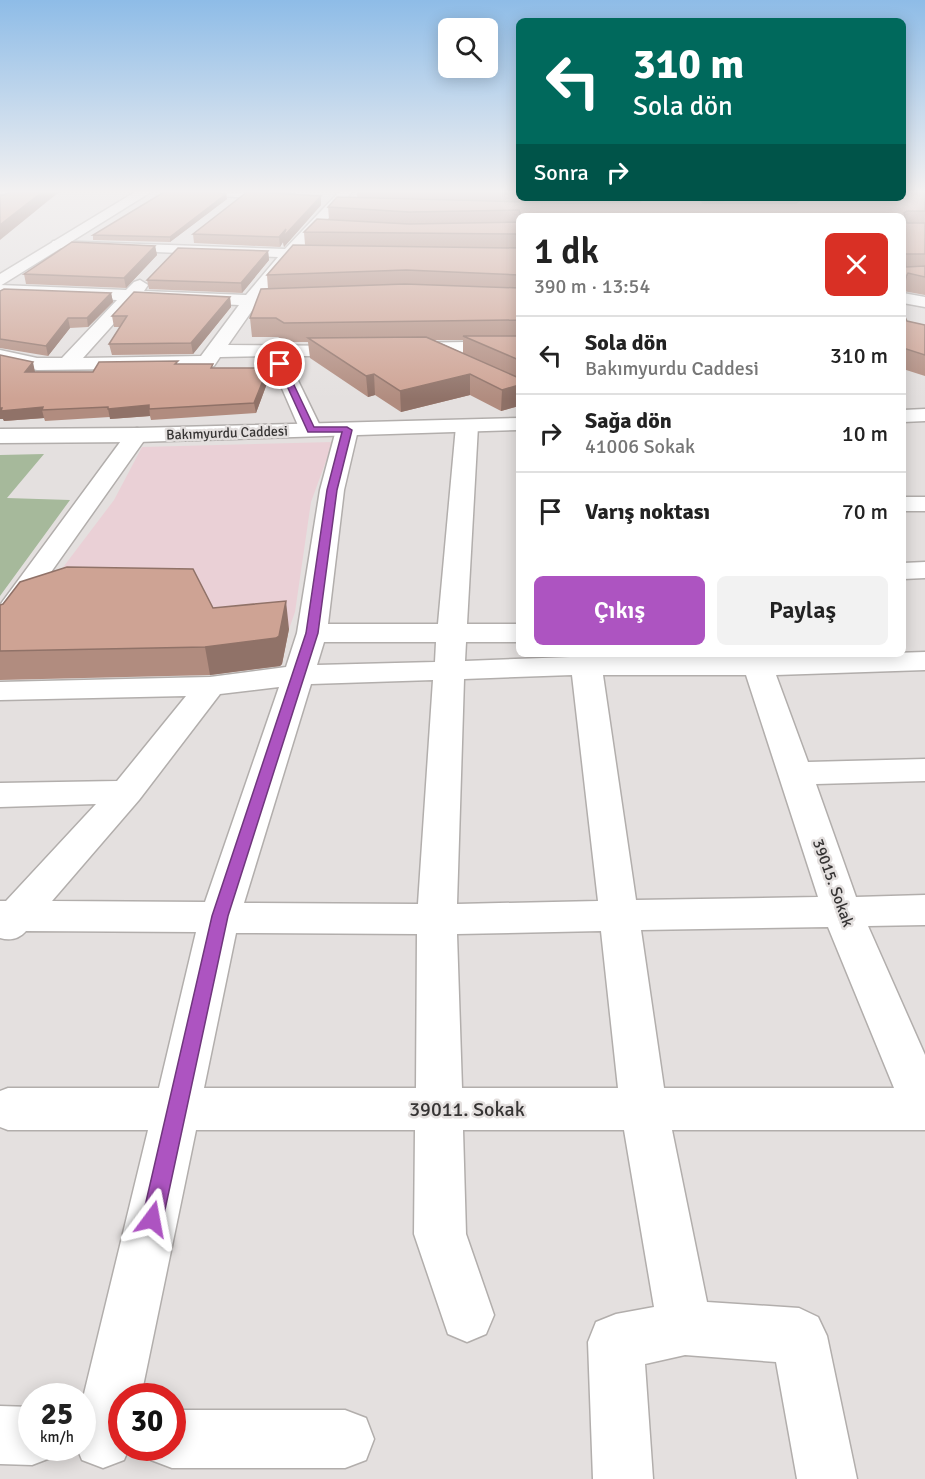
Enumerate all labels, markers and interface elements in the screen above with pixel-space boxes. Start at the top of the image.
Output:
map controls [438,18,498,78]
button: search [438,18,498,78]
text: 310 m [633,39,744,90]
icon: left [534,42,612,120]
text: Sola dön [633,90,733,123]
icon: right [601,156,634,189]
text: Sonra [534,159,589,186]
text: 1 dk [534,229,599,274]
button: close [825,233,888,296]
text: 390 m · 13:54 [534,274,650,299]
text: Sola dön [585,329,667,356]
pin [254,338,305,389]
icon: left [534,339,567,372]
text: 310 m [830,342,888,369]
icon: arrive [263,347,296,380]
text: Bakımyurdu Caddesi [585,356,759,381]
text: Sağa dön [585,407,672,434]
icon: right [534,417,567,450]
text: 10 m [842,420,888,447]
street label: Bakımyurdu Caddesi [166,422,288,444]
text: 41006 Sokak [585,434,695,459]
icon: arrive [534,495,567,528]
text: Varış noktası [585,498,710,525]
text: 70 m [842,498,888,525]
button: Çıkış [534,576,705,645]
button: Paylaş [717,576,888,645]
street label: 39015. Sokak [808,836,858,930]
street label: 39011. Sokak [409,1097,525,1122]
position arrow [120,1187,184,1251]
speed limit sign: 30 [108,1383,186,1461]
text: 25 [41,1396,73,1433]
text: km/h [40,1428,74,1446]

